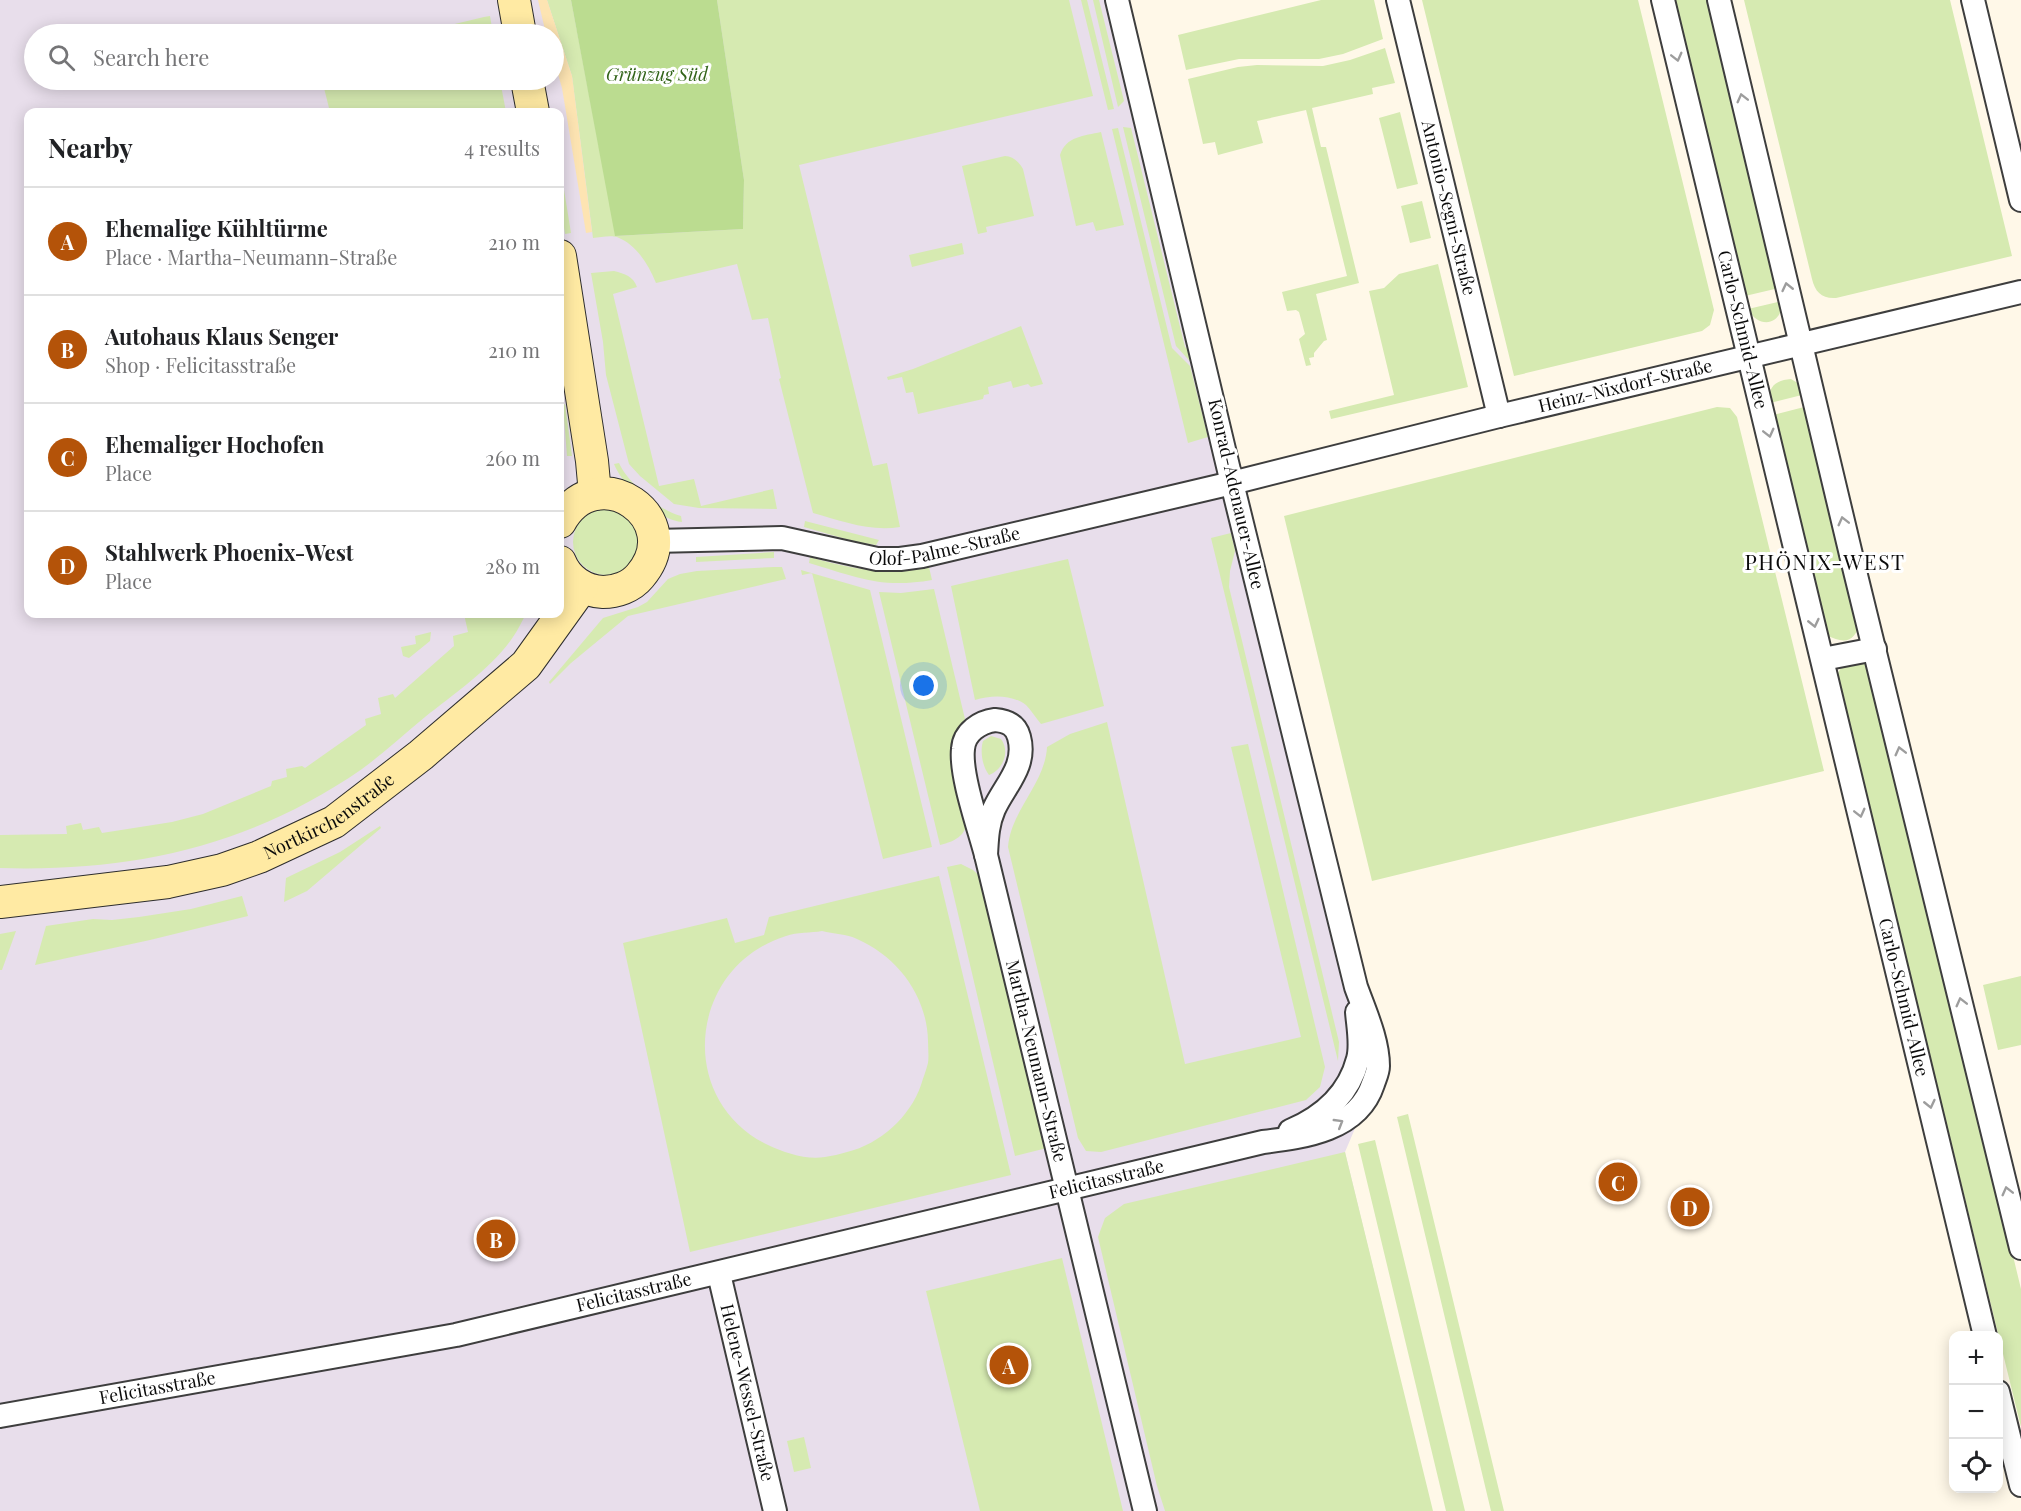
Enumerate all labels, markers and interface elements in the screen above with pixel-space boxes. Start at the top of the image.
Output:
search box [24,24,564,90]
icon: search [45,41,78,74]
text: Search here [93,42,209,72]
one-way arrow [1669,52,1682,62]
park label: Grünzug Süd [606,62,709,86]
one-way arrow [1737,93,1750,103]
street label: Antonio-Segni-Straße [1416,117,1482,298]
text: Nearby [48,130,133,165]
text: 4 results [464,134,540,161]
text: Ehemalige Kühltürme [105,213,328,243]
text: A [61,228,74,255]
text: 210 m [488,228,540,255]
text: Place · Martha-Neumann-Straße [105,243,397,270]
street label: Carlo-Schmid-Allee [1713,248,1774,411]
one-way arrow [1782,282,1795,292]
text: Autohaus Klaus Senger [105,321,338,351]
text: B [61,336,74,363]
text: 210 m [488,336,540,363]
text: Shop · Felicitasstraße [105,351,296,378]
street label: Heinz-Nixdorf-Straße [1536,353,1714,417]
street label: Konrad-Adenauer-Allee [1203,396,1271,591]
one-way arrow [1761,428,1774,438]
text: Ehemaliger Hochofen [105,429,324,459]
text: C [60,444,75,471]
text: 260 m [485,444,540,471]
text: Place [105,459,152,486]
one-way arrow [1838,516,1851,526]
street label: Olof-Palme-Straße [867,520,1022,571]
text: Stahlwerk Phoenix-West [105,537,354,567]
district label: PHÖNIX-WEST [1744,547,1906,575]
text: D [60,552,75,579]
text: 280 m [485,552,540,579]
text: Place [105,567,152,594]
one-way arrow [1807,618,1820,628]
your location [909,671,938,700]
one-way arrow [1894,747,1907,757]
street label: Nortkirchenstraße [259,767,399,864]
one-way arrow [1852,807,1865,817]
street label: Carlo-Schmid-Allee [1874,916,1935,1079]
street label: Martha-Neumann-Straße [1001,957,1073,1164]
one-way arrow [1955,997,1968,1007]
one-way arrow [1922,1099,1935,1109]
one-way arrow [1333,1118,1343,1130]
street label: Felicitasstraße [1046,1153,1166,1204]
pin: C [1598,1160,1638,1204]
pin: D [1670,1184,1710,1230]
one-way arrow [2002,1187,2015,1197]
pin: B [476,1216,516,1262]
street label: Felicitasstraße [574,1266,694,1317]
street label: Helene-Wessel-Straße [715,1301,781,1484]
map controls [1949,1331,2003,1493]
button: + [1949,1331,2003,1385]
pin: A [990,1342,1028,1388]
street label: Felicitasstraße [97,1365,217,1409]
button: − [1949,1385,2003,1439]
button: locate [1949,1439,2003,1493]

